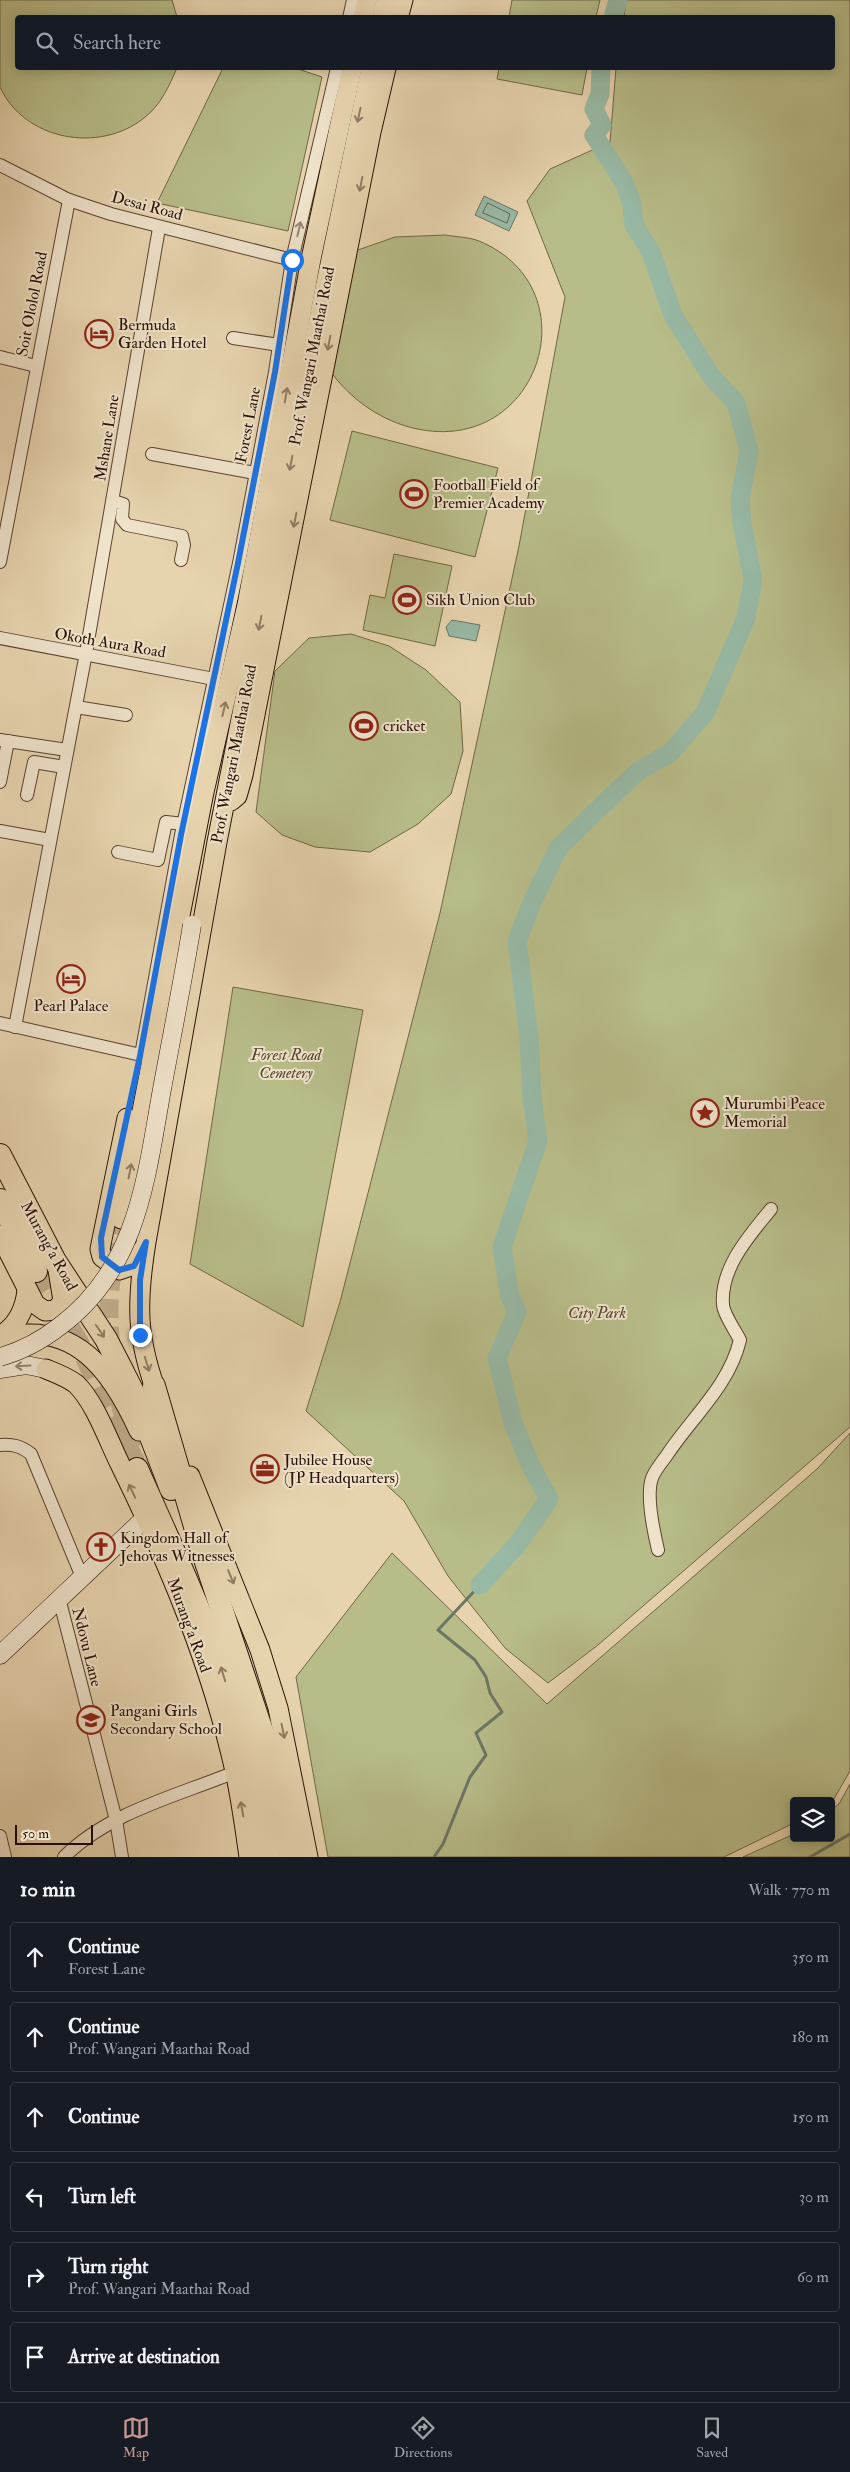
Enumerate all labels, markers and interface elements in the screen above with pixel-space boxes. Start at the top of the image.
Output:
search box [15,15,835,70]
icon: search [33,29,61,57]
text: Search here [73,31,161,55]
one-way arrow [354,107,364,123]
one-way arrow [355,175,365,191]
street label: Desai Road [109,187,185,225]
one-way arrow [295,221,304,237]
route start [281,249,304,272]
street label: Soit Ololol Road [12,250,52,358]
street label: Prof. Wangari Maathai Road [285,265,339,447]
place label: Bermuda Garden Hotel [118,315,207,353]
hotel icon: Bermuda Garden Hotel [84,319,114,349]
one-way arrow [324,335,334,351]
street label: Forest Lane [231,385,265,465]
one-way arrow [282,387,291,403]
street label: Mshane Lane [90,393,124,483]
one-way arrow [286,455,295,471]
place label: Football Field of Premier Academy [433,475,545,513]
sports icon: Football Field of Premier Academy [399,479,429,509]
one-way arrow [289,511,299,527]
sports icon: Sikh Union Club [392,585,422,615]
place label: Sikh Union Club [426,590,535,610]
one-way arrow [255,614,264,630]
street label: Okoth Aura Road [53,623,167,663]
street label: Prof. Wangari Maathai Road [207,663,261,845]
one-way arrow [220,701,229,717]
sports icon: cricket [349,711,379,741]
place label: cricket [383,716,425,736]
hotel icon: Pearl Palace [56,964,86,994]
place label: Pearl Palace [34,996,109,1016]
park label: Forest Road Cemetery [250,1045,323,1083]
place label: Murumbi Peace Memorial [724,1094,825,1132]
place icon: Murumbi Peace Memorial [690,1098,720,1128]
one-way arrow [125,1163,135,1179]
street label: Murang'a Road [16,1198,82,1294]
park label: City Park [568,1303,626,1323]
one-way arrow [95,1324,105,1338]
route end [129,1324,152,1347]
one-way arrow [143,1356,152,1371]
one-way arrow [15,1362,31,1371]
place label: Jubilee House (JP Headquarters) [283,1450,399,1489]
office icon: Jubilee House (JP Headquarters) [250,1454,280,1484]
one-way arrow [127,1484,137,1499]
place label: Kingdom Hall of Jehovas Witnesses [119,1528,235,1567]
church icon: Kingdom Hall of Jehovas Witnesses [86,1532,116,1562]
one-way arrow [226,1569,236,1584]
street label: Murang'a Road [163,1575,215,1675]
street label: Ndovu Lane [67,1605,107,1689]
one-way arrow [217,1667,227,1683]
place label: Pangani Girls Secondary School [110,1701,222,1739]
school or university icon: Pangani Girls Secondary School [76,1705,106,1735]
one-way arrow [279,1722,288,1738]
map controls [790,1797,835,1842]
button: layers [790,1797,835,1842]
one-way arrow [236,1801,246,1817]
scale bar [15,1822,92,1845]
text: 50 m [22,1825,49,1842]
text: 10 min [20,1876,75,1903]
text: Walk · 770 m [748,1880,830,1900]
text: Continue [68,1935,139,1959]
icon: ahead [21,1943,49,1971]
text: 350 m [792,1947,829,1967]
text: Forest Lane [68,1959,145,1979]
text: Continue [68,2015,139,2039]
icon: ahead [21,2023,49,2051]
text: 180 m [792,2027,829,2047]
text: Prof. Wangari Maathai Road [68,2039,250,2059]
icon: ahead [21,2103,49,2131]
text: Continue [68,2105,139,2129]
text: 150 m [792,2107,829,2127]
icon: left [21,2183,49,2211]
text: Turn left [68,2185,136,2209]
text: 30 m [799,2187,829,2207]
text: Turn right [68,2255,148,2279]
icon: right [21,2263,49,2291]
text: 60 m [797,2267,829,2287]
text: Prof. Wangari Maathai Road [68,2279,250,2299]
icon: arrive [21,2343,49,2371]
text: Arrive at destination [68,2345,220,2369]
tab: Map [122,2414,150,2461]
tab: Directions [394,2414,452,2461]
tab: Saved [696,2414,728,2461]

